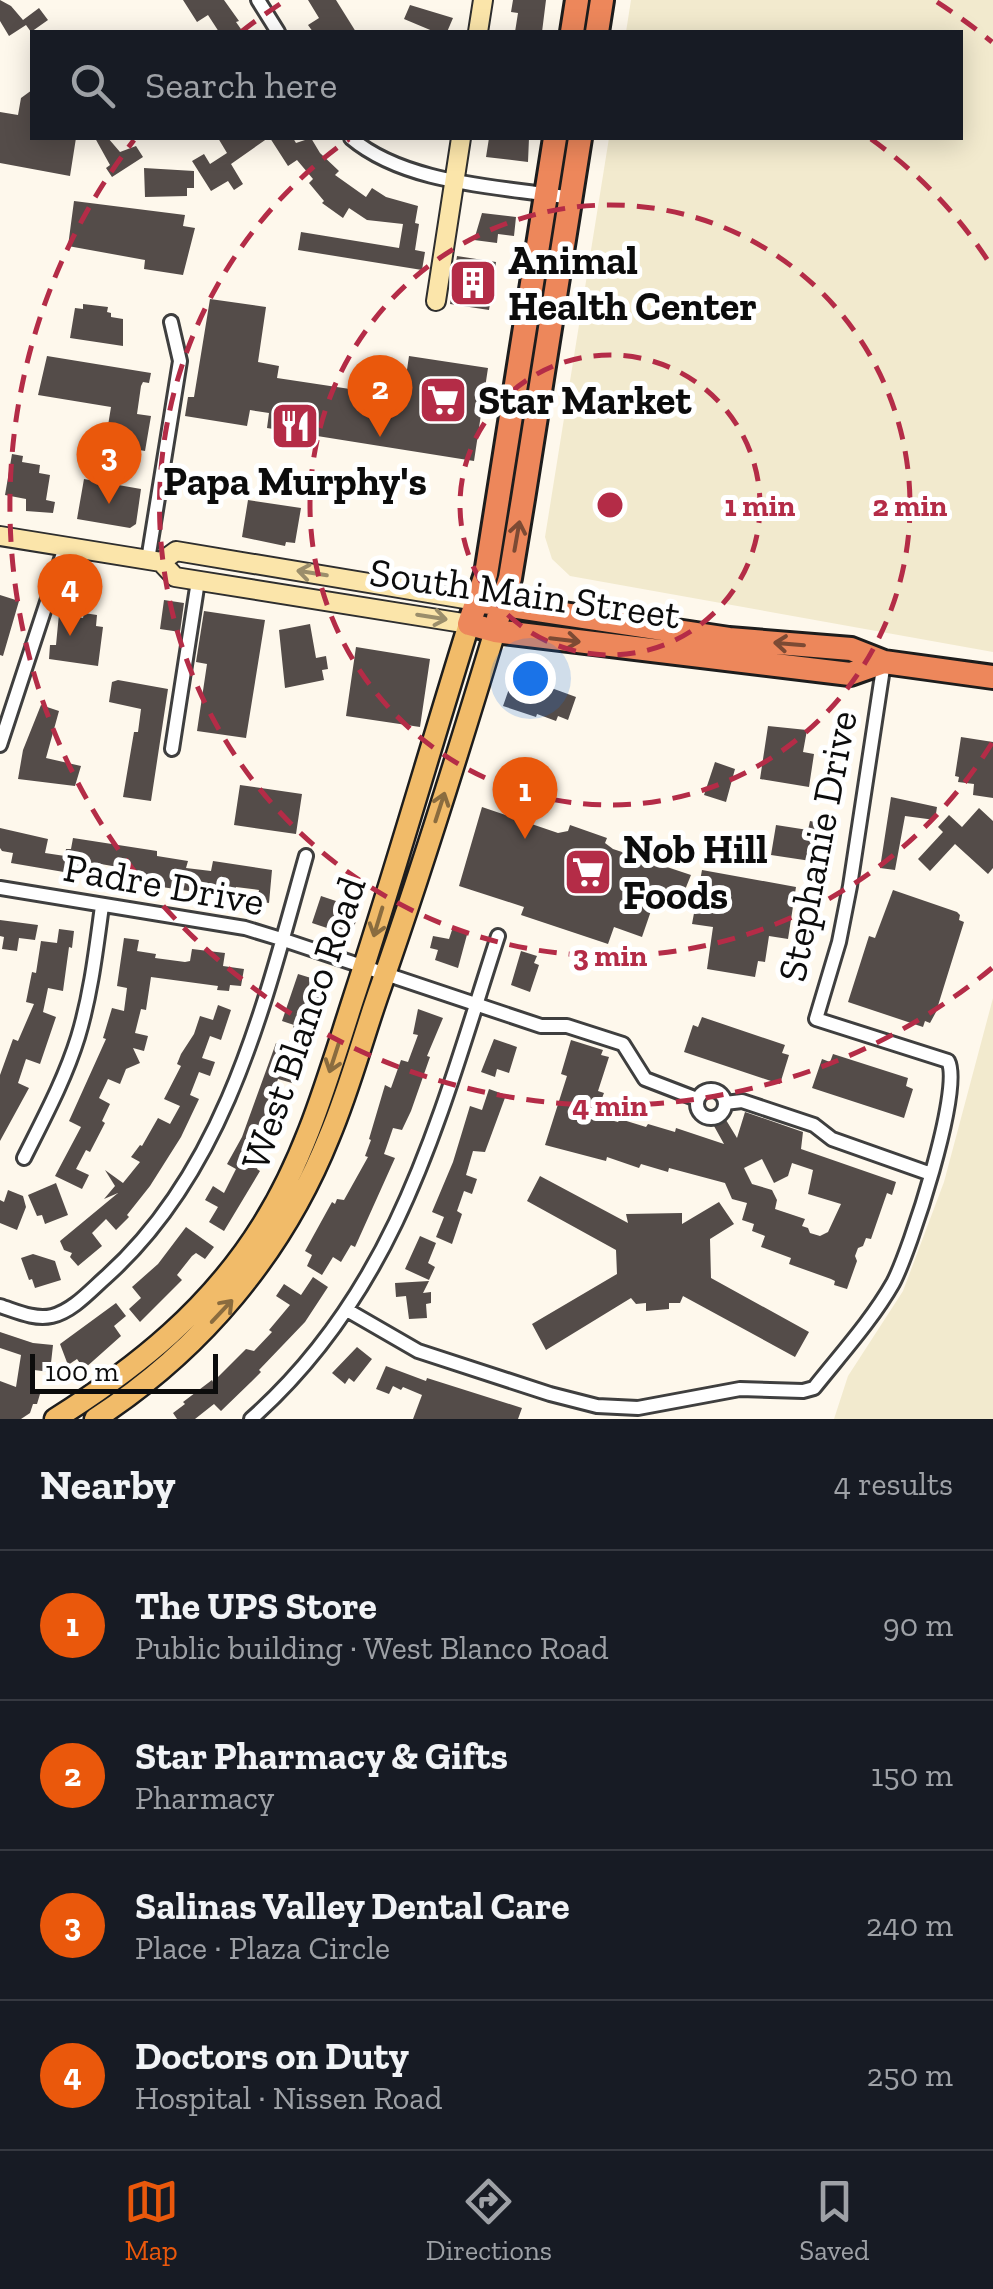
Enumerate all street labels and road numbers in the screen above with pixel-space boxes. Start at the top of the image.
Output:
street label: South Main Street [367,547,683,639]
street label: Stephanie Drive [767,707,867,985]
street label: Padre Drive [60,843,268,925]
street label: West Blanco Road [230,870,376,1176]

